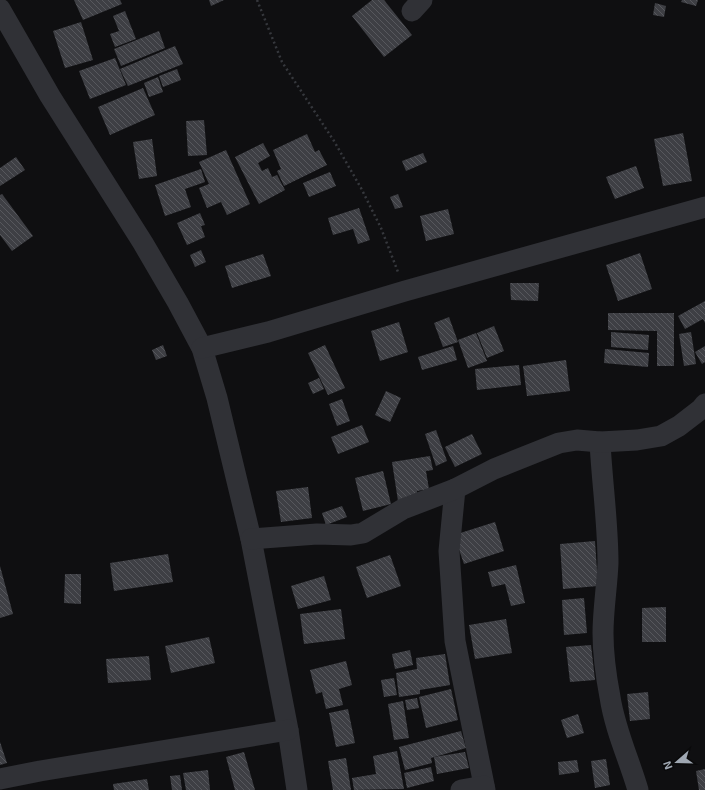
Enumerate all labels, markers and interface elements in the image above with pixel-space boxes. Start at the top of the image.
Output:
north arrow [657,742,697,782]
text: N [660,760,675,772]

